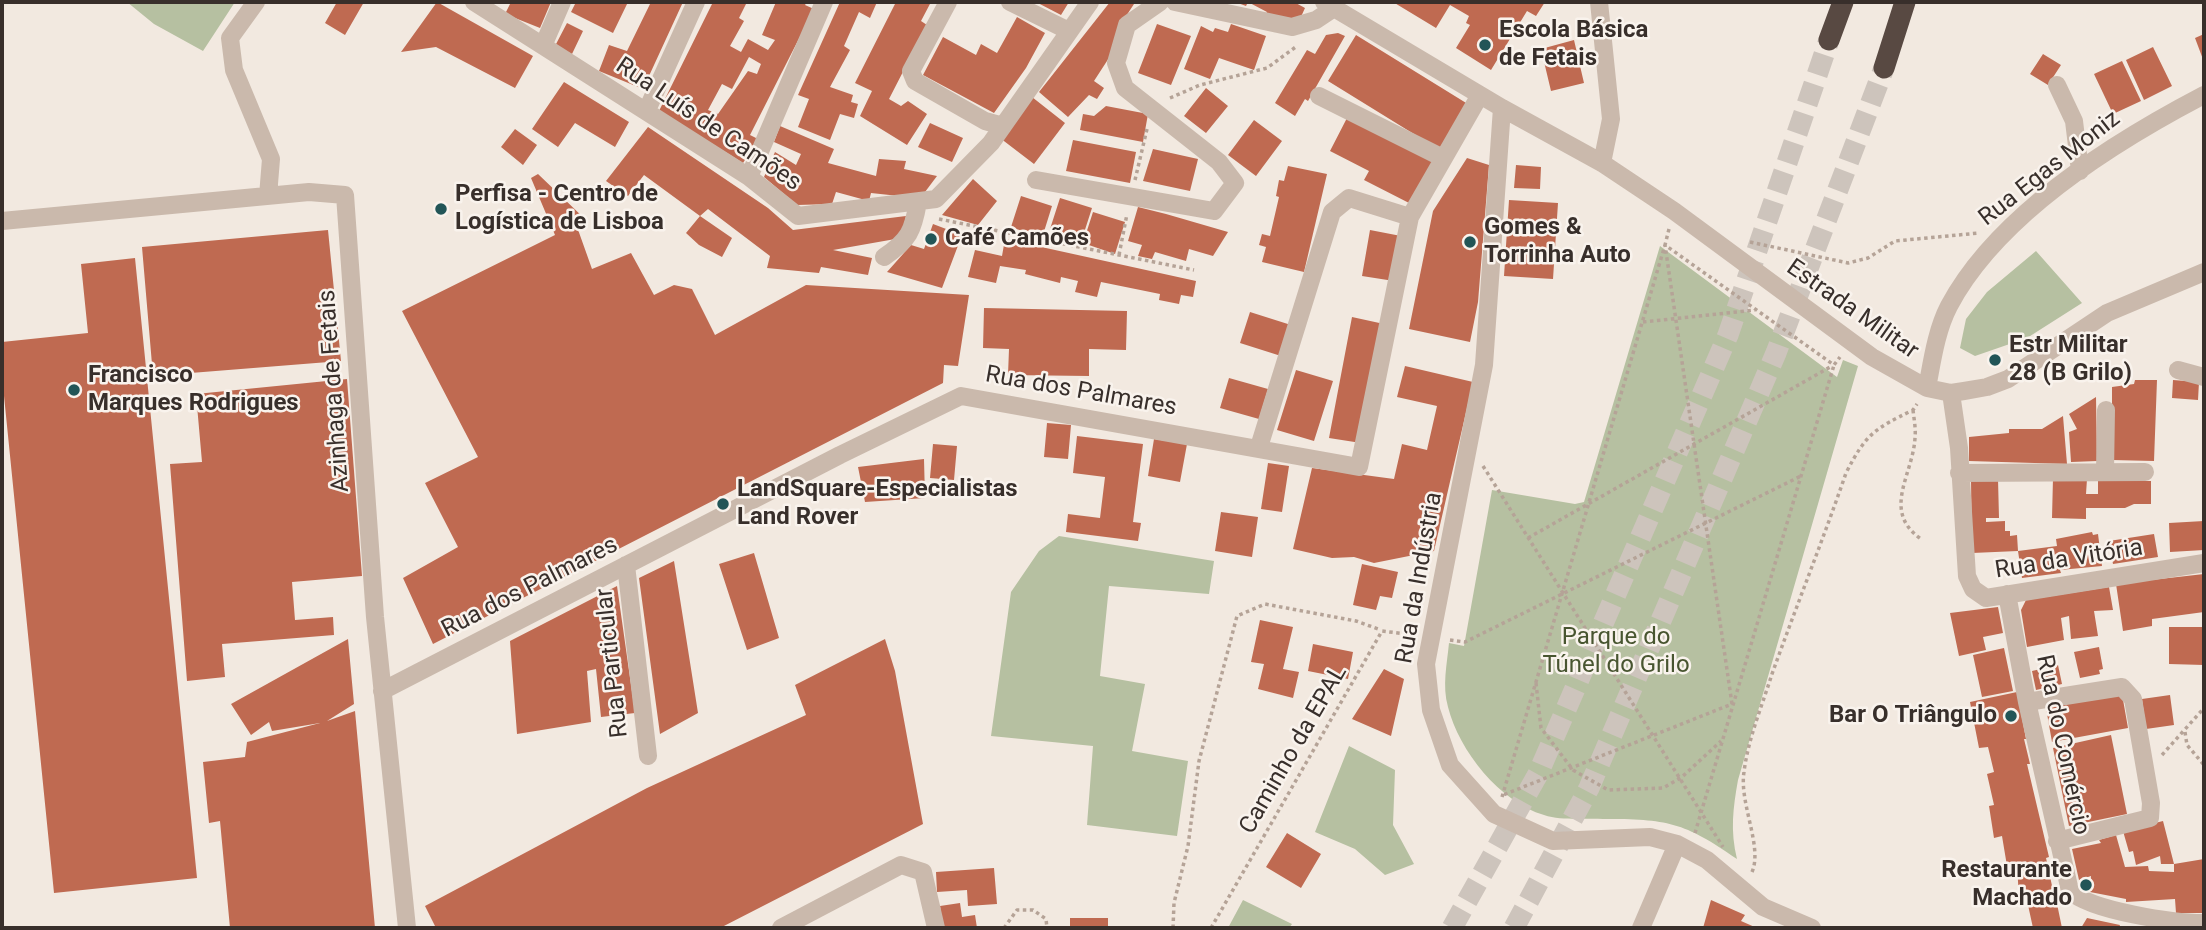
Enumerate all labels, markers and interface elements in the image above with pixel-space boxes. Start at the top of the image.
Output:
place label: Escola Básica de Fetais [1499,17,1648,73]
marker: Escola Básica de Fetais [1477,37,1493,53]
street label: Rua Luís de Camões [610,52,806,198]
street label: Rua Egas Moniz [1974,105,2126,233]
place label: Perfisa - Centro de Logística de Lisboa [455,181,664,237]
marker: Perfisa - Centro de Logística de Lisboa [433,201,449,217]
place label: Gomes & Torrinha Auto [1484,214,1631,270]
place label: Café Camões [945,225,1089,253]
marker: Café Camões [923,231,939,247]
marker: Gomes & Torrinha Auto [1462,234,1478,250]
street label: Estrada Militar [1780,254,1924,366]
street label: Azinhaga de Fetais [314,289,356,493]
place label: Estr Militar 28 (B Grilo) [2009,332,2132,388]
marker: Estr Militar 28 (B Grilo) [1987,352,2003,368]
street label: Rua dos Palmares [983,361,1179,423]
place label: Francisco Marques Rodrigues [88,362,299,418]
marker: Francisco Marques Rodrigues [66,382,82,398]
place label: LandSquare-Especialistas Land Rover [737,476,1018,532]
street label: Rua da Indústria [1391,490,1449,666]
marker: LandSquare-Especialistas Land Rover [715,496,731,512]
street label: Rua dos Palmares [437,531,623,645]
street label: Rua da Vitória [1993,534,2145,586]
street label: Rua Particular [591,587,635,739]
park label: Parque do Túnel do Grilo [1542,624,1690,680]
street label: Rua do Comércio [2029,652,2095,838]
street label: Caminho da EPAL [1234,661,1354,839]
place label: Bar O Triângulo [1829,702,1997,730]
marker: Bar O Triângulo [2003,708,2019,724]
place label: Restaurante Machado [1941,857,2072,913]
marker: Restaurante Machado [2078,877,2094,893]

